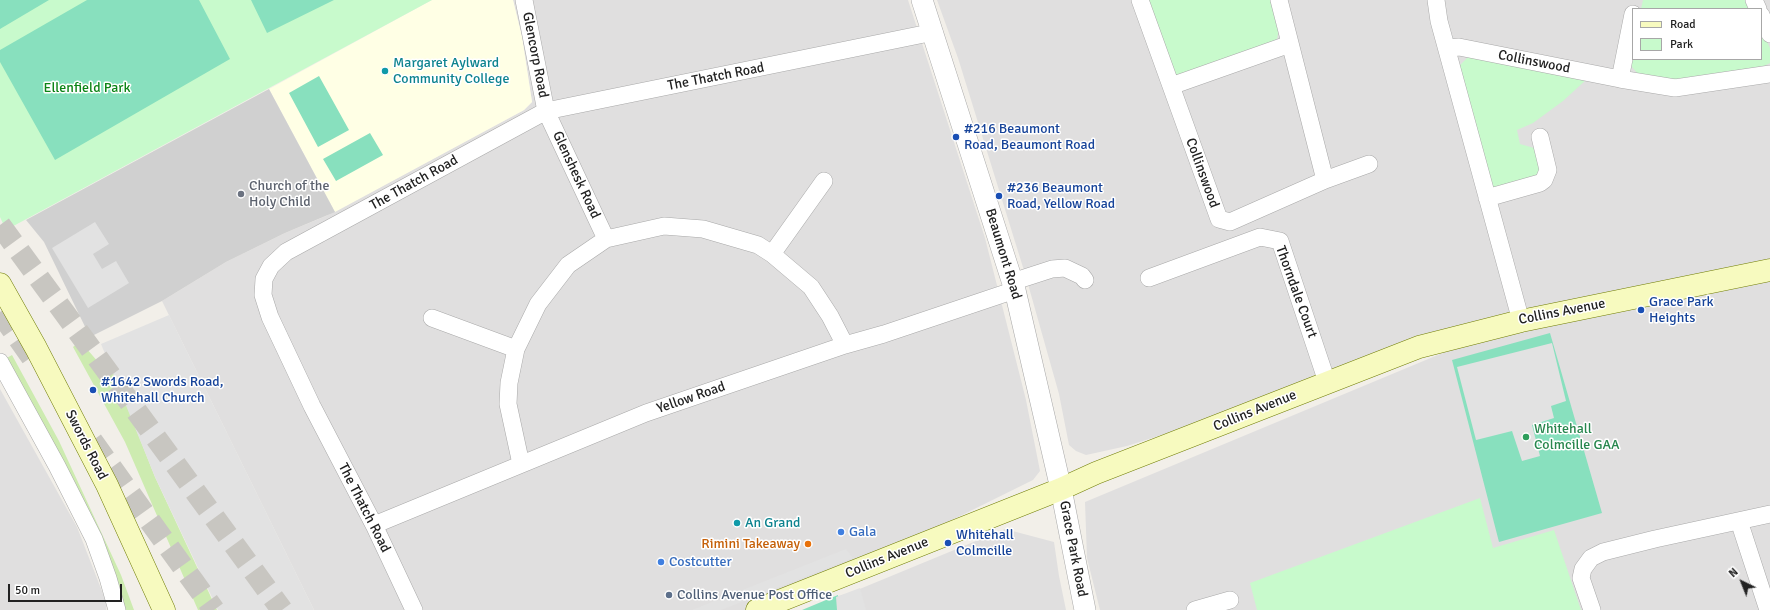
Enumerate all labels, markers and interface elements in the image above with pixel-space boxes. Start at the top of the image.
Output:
legend [1632,8,1762,60]
street label: Glencorp Road [518,11,552,99]
text: Road [1670,17,1696,32]
text: Park [1670,37,1693,52]
street label: Collinswood [1497,47,1571,77]
place label: Margaret Aylward Community College [393,55,510,88]
street label: The Thatch Road [666,59,766,95]
marker: Margaret Aylward Community College [380,66,390,76]
park label: Ellenfield Park [43,80,131,96]
place label: #216 Beaumont Road, Beaumont Road [964,121,1095,154]
street label: Glenshesk Road [548,129,604,221]
marker: #216 Beaumont Road, Beaumont Road [951,132,961,142]
street label: Collinswood [1182,136,1222,210]
street label: The Thatch Road [367,152,461,214]
place label: Church of the Holy Child [249,178,329,210]
place label: #236 Beaumont Road, Yellow Road [1007,180,1115,212]
marker: Church of the Holy Child [236,189,246,199]
marker: #236 Beaumont Road, Yellow Road [994,191,1004,201]
street label: Beaumont Road [981,206,1025,302]
street label: Thorndale Court [1272,244,1320,340]
place label: Grace Park Heights [1649,294,1714,326]
street label: Collins Avenue [1517,295,1607,329]
marker: Grace Park Heights [1636,305,1646,315]
place label: #1642 Swords Road, Whitehall Church [101,374,223,406]
street label: Yellow Road [654,378,728,418]
marker: #1642 Swords Road, Whitehall Church [88,385,98,395]
street label: Collins Avenue [1211,387,1299,435]
street label: Swords Road [61,407,111,483]
place label: Whitehall Colmcille GAA [1534,421,1620,454]
marker: Whitehall Colmcille GAA [1521,432,1531,442]
street label: The Thatch Road [334,460,394,556]
street label: Grace Park Road [1055,499,1091,599]
place label: An Grand [745,515,800,531]
marker: An Grand [732,518,742,528]
place label: Gala [849,524,876,540]
marker: Gala [836,527,846,537]
place label: Whitehall Colmcille [956,527,1014,560]
street label: Collins Avenue [843,534,931,582]
place label: Rimini Takeaway [701,536,800,552]
marker: Whitehall Colmcille [943,538,953,548]
marker: Rimini Takeaway [803,539,813,549]
place label: Costcutter [669,554,732,570]
marker: Costcutter [656,557,666,567]
north arrow [1722,562,1762,602]
text: N [1726,565,1741,580]
scale bar [10,576,124,602]
text: 50 m [15,583,40,598]
place label: Collins Avenue Post Office [677,587,832,603]
marker: Collins Avenue Post Office [664,590,674,600]

